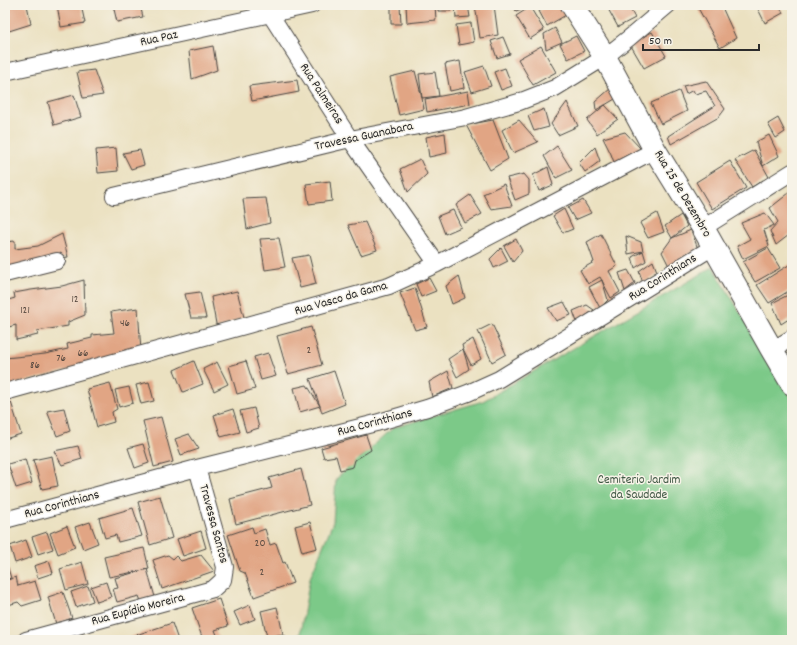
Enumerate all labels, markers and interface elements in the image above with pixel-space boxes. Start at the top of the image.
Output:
street label: Rua Paz [138,26,180,52]
scale bar [643,26,759,52]
text: 50 m [649,33,672,50]
street label: Rua Palmeiras [294,60,348,128]
street label: Travessa Guanabara [313,117,416,157]
street label: Rua 25 de Dezembro [648,147,716,241]
street label: Rua Corinthians [625,250,701,306]
street label: Rua Vasco da Gama [292,276,390,321]
house number: 12 [71,292,79,308]
house number: 121 [20,303,30,319]
house number: 46 [120,316,130,332]
house number: 2 [307,343,312,359]
house number: 66 [78,346,88,362]
house number: 76 [56,351,66,367]
house number: 86 [30,358,40,374]
street label: Rua Corinthians [335,404,415,442]
park label: Cemiterio Jardim da Saudade [598,471,681,505]
street label: Travessa Santos [193,482,233,566]
street label: Rua Corinthians [22,486,102,524]
house number: 20 [255,536,265,552]
house number: 2 [260,565,265,581]
street label: Rua Eupídio Moreira [89,588,187,632]

